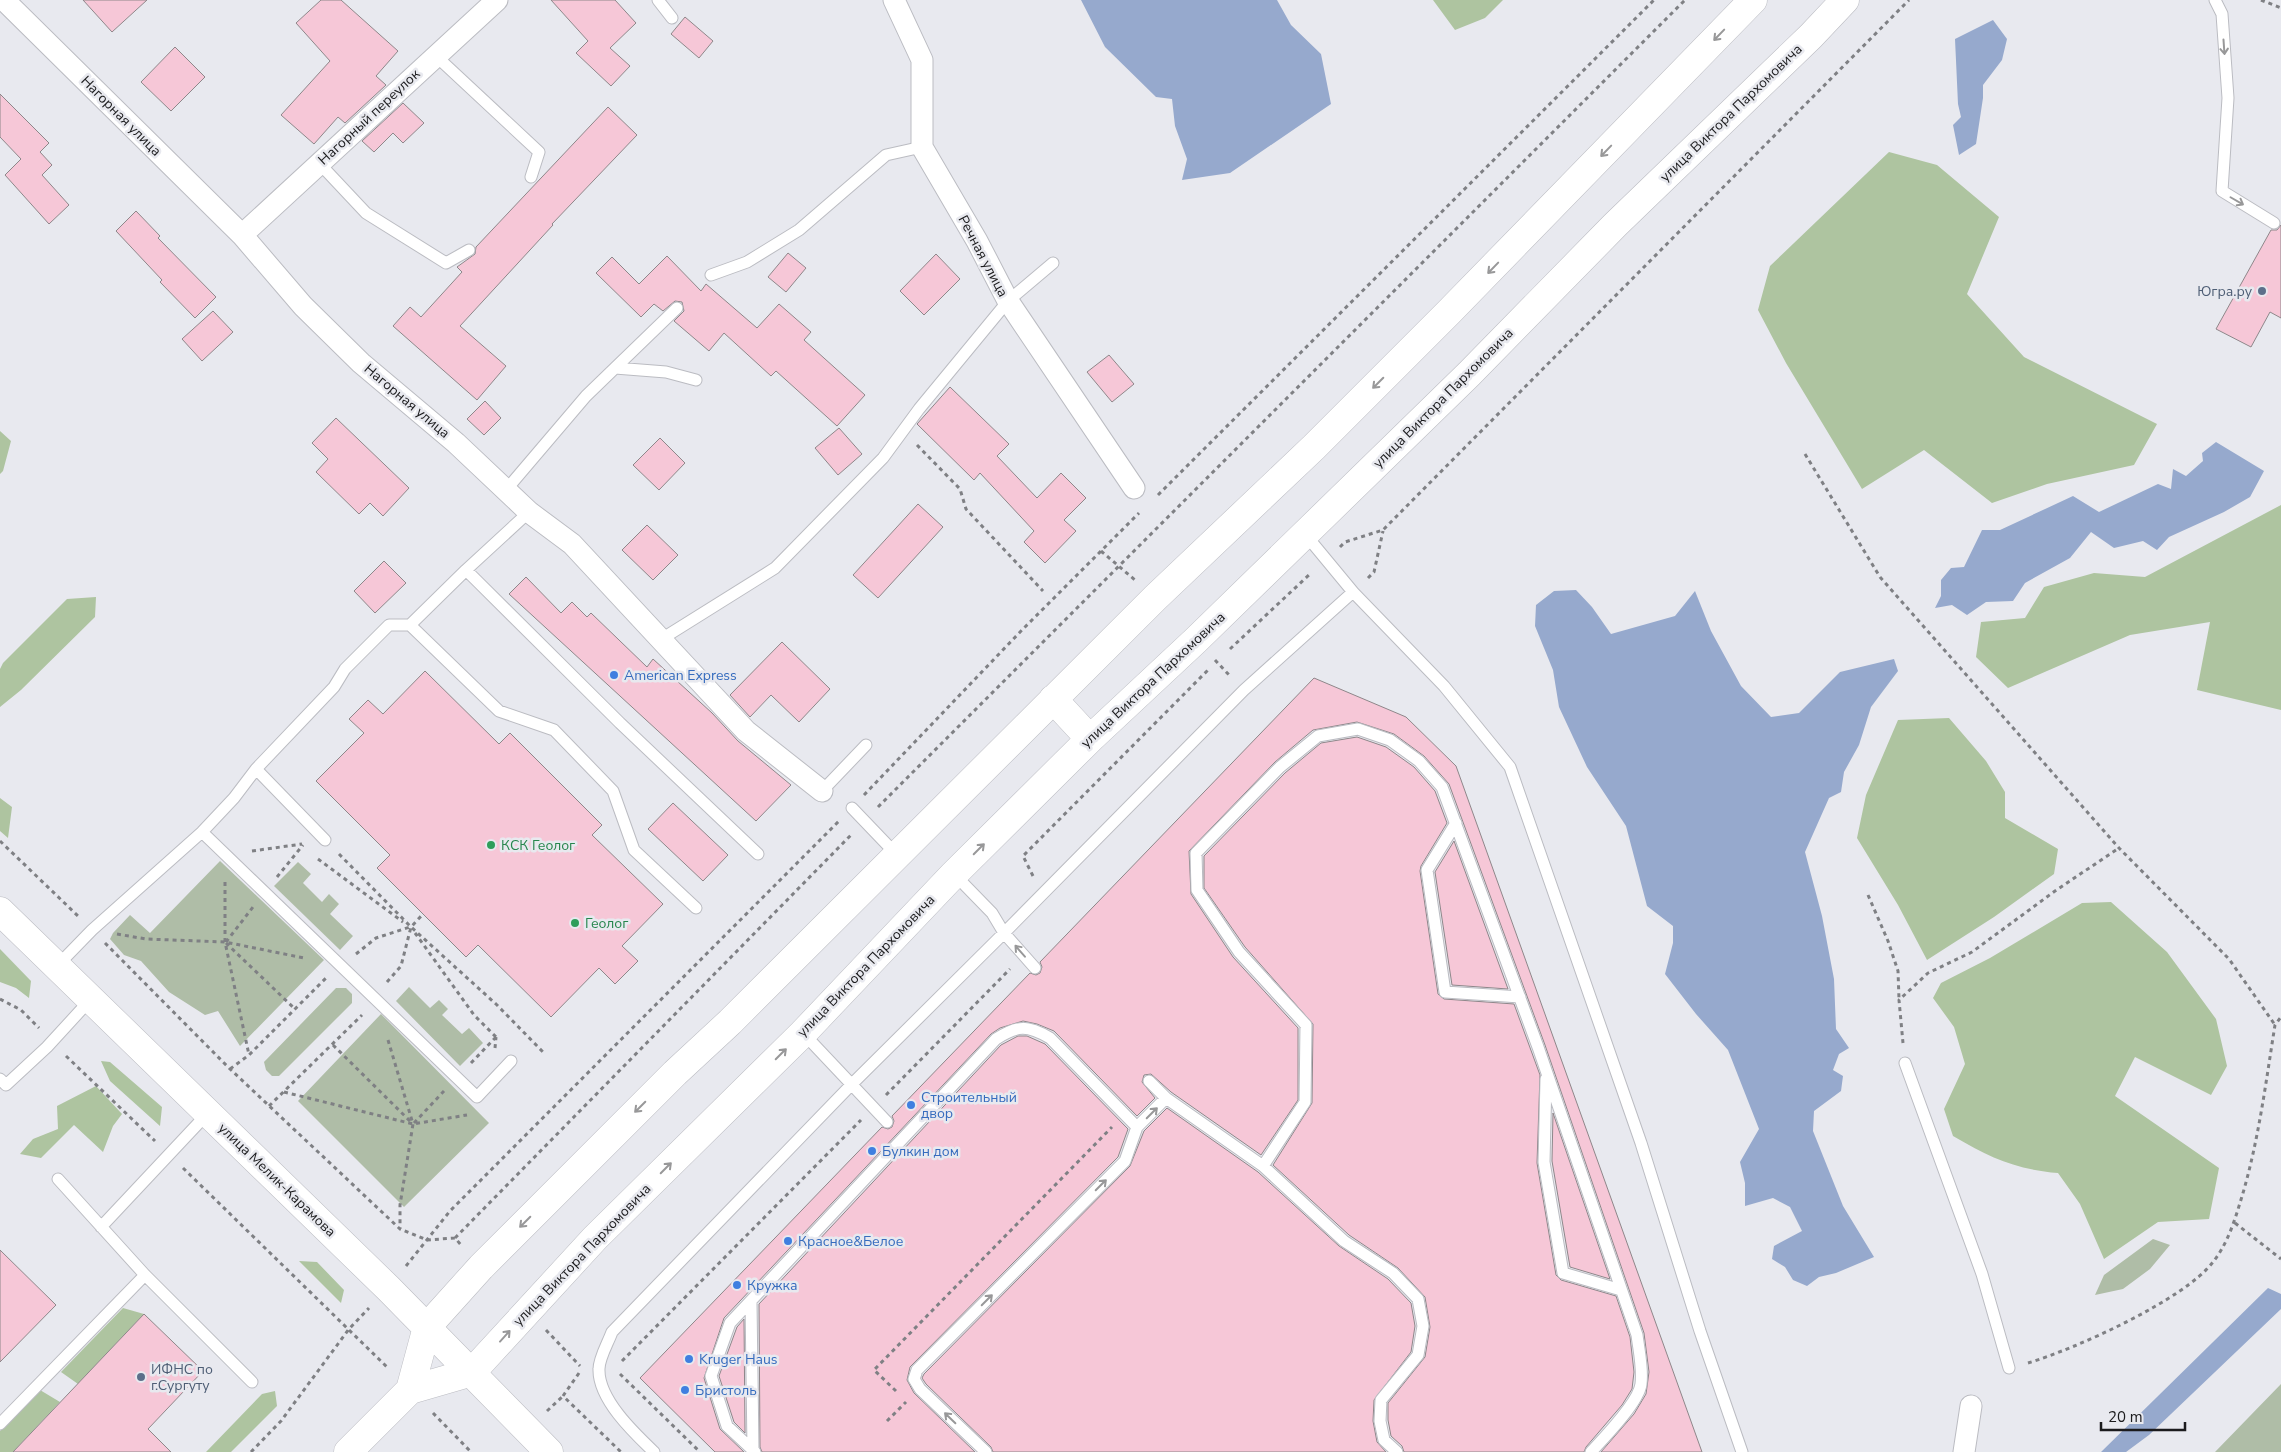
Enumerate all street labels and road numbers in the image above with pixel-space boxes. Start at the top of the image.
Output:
street label: улица Виктора Пархомовича [1656,40,1806,186]
street label: Нагорный переулок [314,64,424,169]
street label: Нагорная улица [77,72,165,160]
street label: Речная улица [954,212,1012,300]
street label: улица Виктора Пархомовича [1369,324,1517,472]
street label: Нагорная улица [360,359,454,443]
street label: улица Виктора Пархомовича [1077,608,1229,752]
street label: улица Виктора Пархомовича [793,891,939,1041]
street label: улица Мелик-Карамова [214,1119,340,1241]
street label: улица Виктора Пархомовича [509,1180,655,1330]

